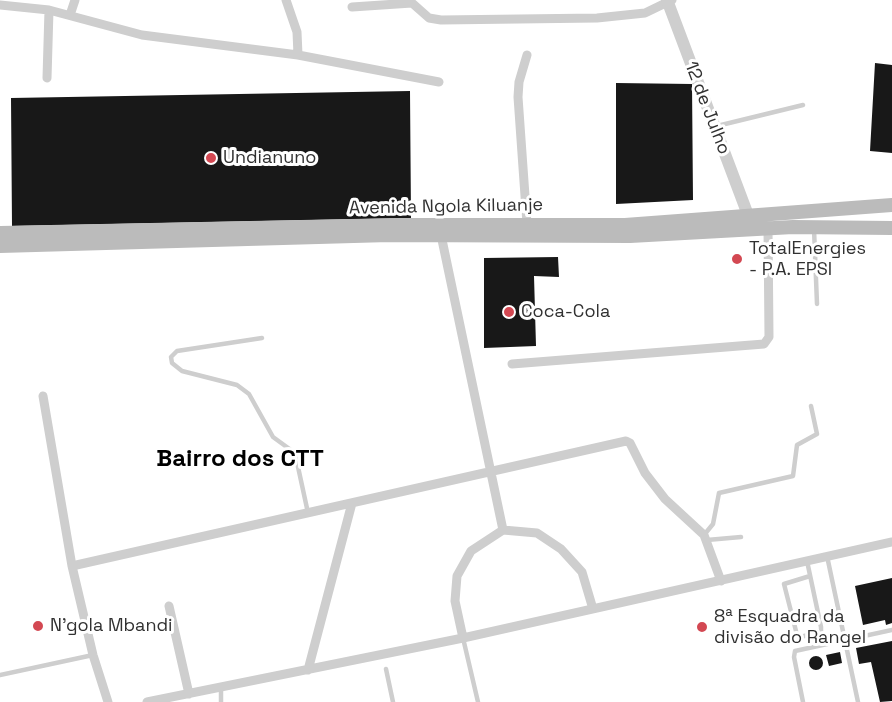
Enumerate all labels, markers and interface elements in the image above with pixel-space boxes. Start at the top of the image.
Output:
street label: 12 de Julho [679,59,735,157]
place label: Undianuno [223,147,316,169]
marker: Undianuno [204,151,218,165]
street label: Avenida Ngola Kiluanje [349,195,543,219]
place label: TotalEnergies - P.A. EPSI [749,238,866,280]
marker: TotalEnergies - P.A. EPSI [730,252,744,266]
place label: Coca-Cola [521,301,610,323]
marker: Coca-Cola [502,305,516,319]
district label: Bairro dos CTT [156,445,324,473]
place label: 8ª Esquadra da divisão do Rangel [714,606,866,648]
place label: N'gola Mbandi [50,615,172,637]
marker: N'gola Mbandi [31,619,45,633]
marker: 8ª Esquadra da divisão do Rangel [695,620,709,634]

